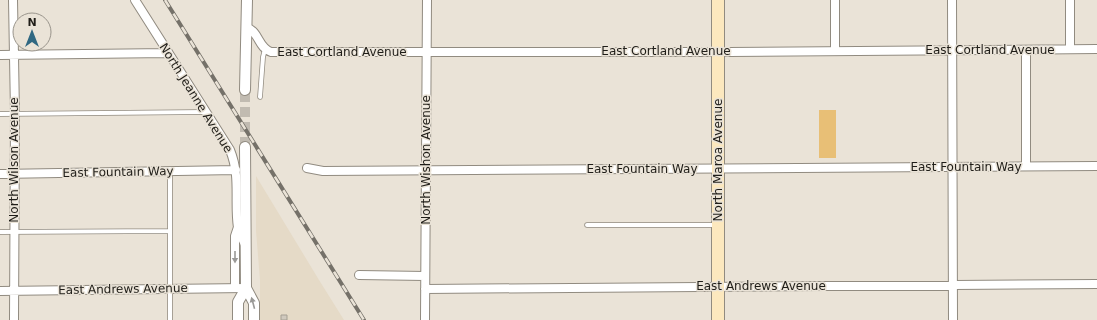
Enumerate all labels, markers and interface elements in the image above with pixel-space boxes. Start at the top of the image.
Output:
north arrow [12,12,52,52]
text: N [27,16,37,29]
street label: North Jeanne Avenue [157,41,235,155]
street label: East Cortland Avenue [925,43,1055,57]
street label: East Cortland Avenue [601,44,731,58]
street label: East Cortland Avenue [277,45,407,59]
street label: North Wishon Avenue [419,95,433,225]
street label: North Wilson Avenue [7,97,21,223]
street label: North Maroa Avenue [711,99,725,221]
street label: East Fountain Way [910,160,1022,174]
street label: East Fountain Way [586,162,698,176]
street label: East Fountain Way [62,164,174,180]
one-way arrow [232,251,238,264]
street label: East Andrews Avenue [696,279,826,293]
street label: East Andrews Avenue [58,281,188,297]
one-way arrow [249,297,255,310]

